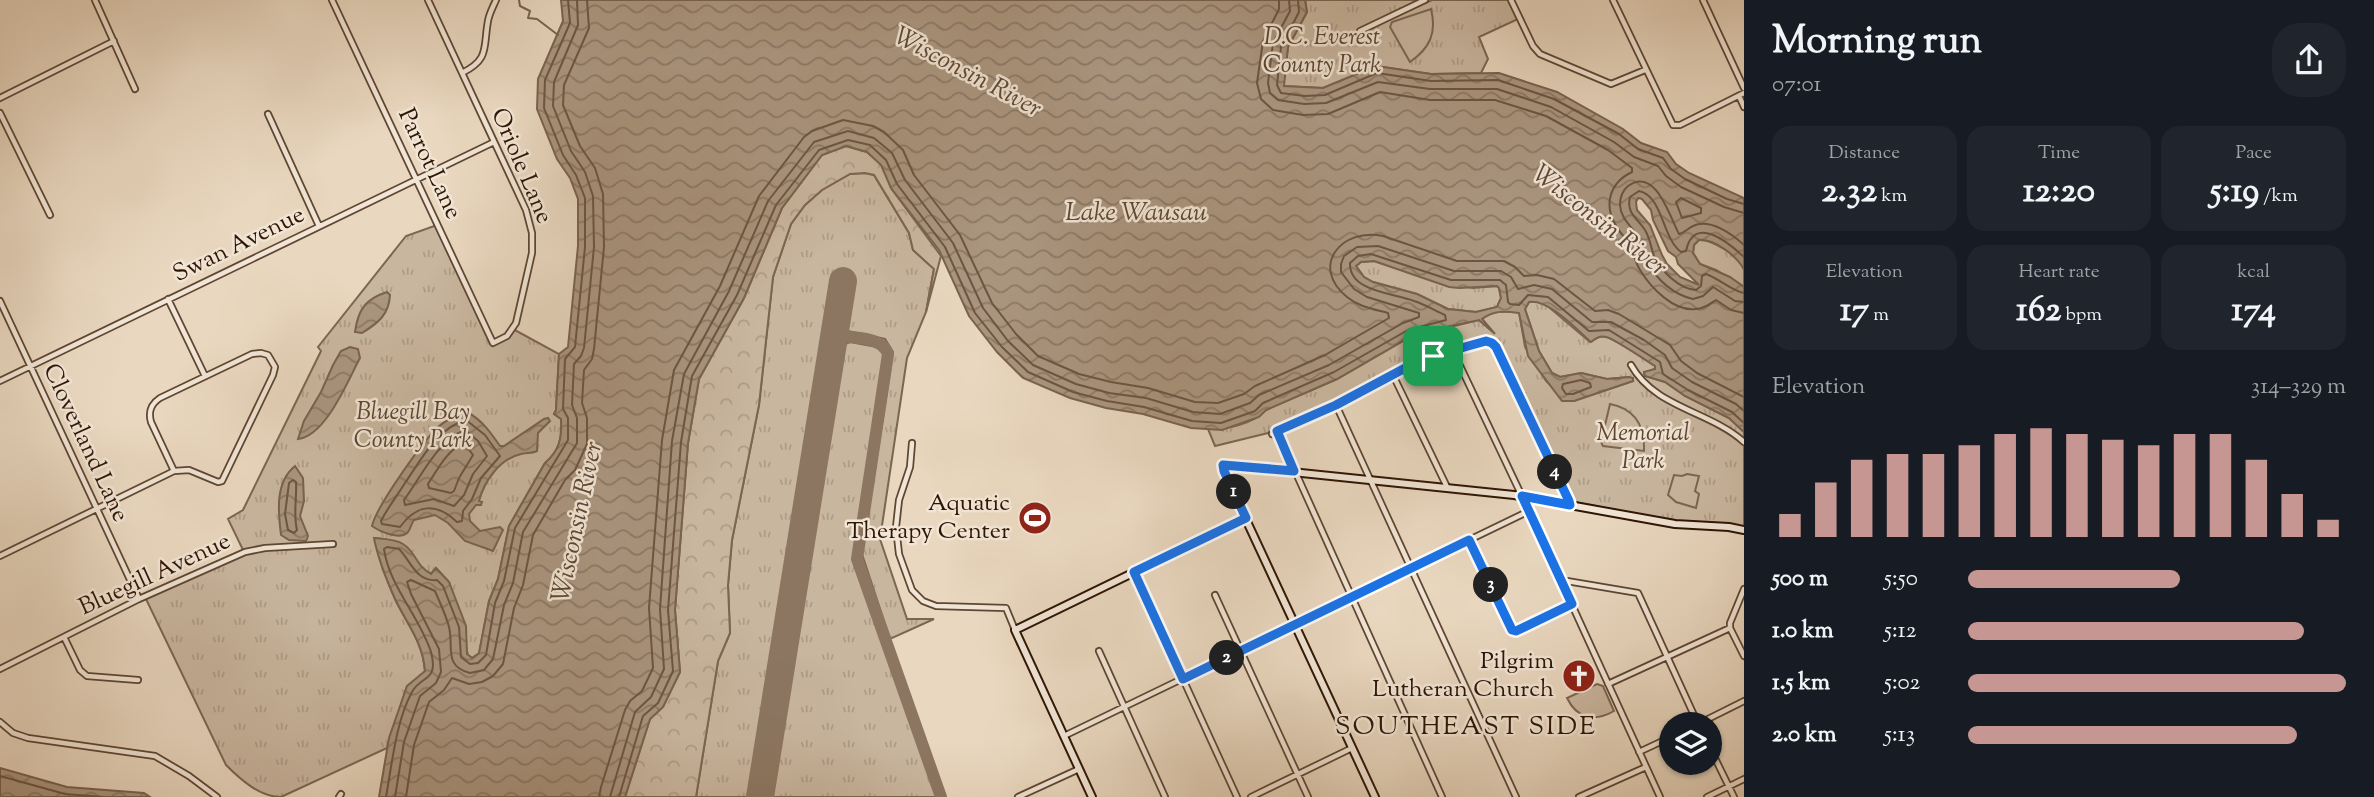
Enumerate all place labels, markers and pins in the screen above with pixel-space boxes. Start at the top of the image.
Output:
pin [1403,326,1463,386]
pin: 4 [1538,454,1572,490]
pin: 1 [1216,475,1252,510]
place label: Aquatic Therapy Center [846,487,1010,549]
sports icon: Aquatic Therapy Center [1016,499,1054,537]
pin: 3 [1474,568,1508,602]
pin: 2 [1210,640,1244,676]
place label: Pilgrim Lutheran Church [1372,645,1554,707]
church icon: Pilgrim Lutheran Church [1560,657,1598,695]

